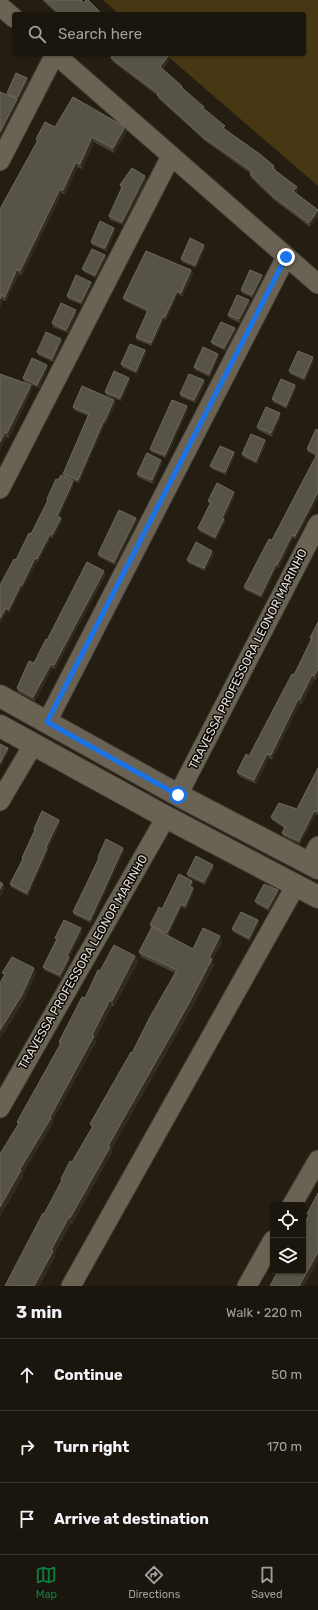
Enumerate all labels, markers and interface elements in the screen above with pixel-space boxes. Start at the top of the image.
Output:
search box [12,12,306,56]
icon: search [26,23,48,45]
text: Search here [58,25,142,43]
route end [277,248,295,266]
street label: TRAVESSA PROFESSORA LEONOR MARINHO [186,546,310,772]
route start [169,786,187,804]
street label: TRAVESSA PROFESSORA LEONOR MARINHO [16,852,150,1072]
map controls [270,1202,306,1274]
button: locate [270,1202,306,1238]
button: layers [270,1238,306,1274]
text: 3 min [16,1302,62,1322]
text: Walk · 220 m [226,1305,302,1320]
icon: ahead [16,1364,38,1386]
text: Continue [54,1366,123,1384]
text: 50 m [271,1367,302,1382]
icon: right [16,1436,38,1458]
text: Turn right [54,1438,129,1456]
text: 170 m [267,1439,302,1454]
icon: arrive [16,1508,38,1530]
text: Arrive at destination [54,1510,209,1528]
tab: Map [35,1564,57,1601]
tab: Directions [128,1564,180,1601]
tab: Saved [251,1564,283,1601]

